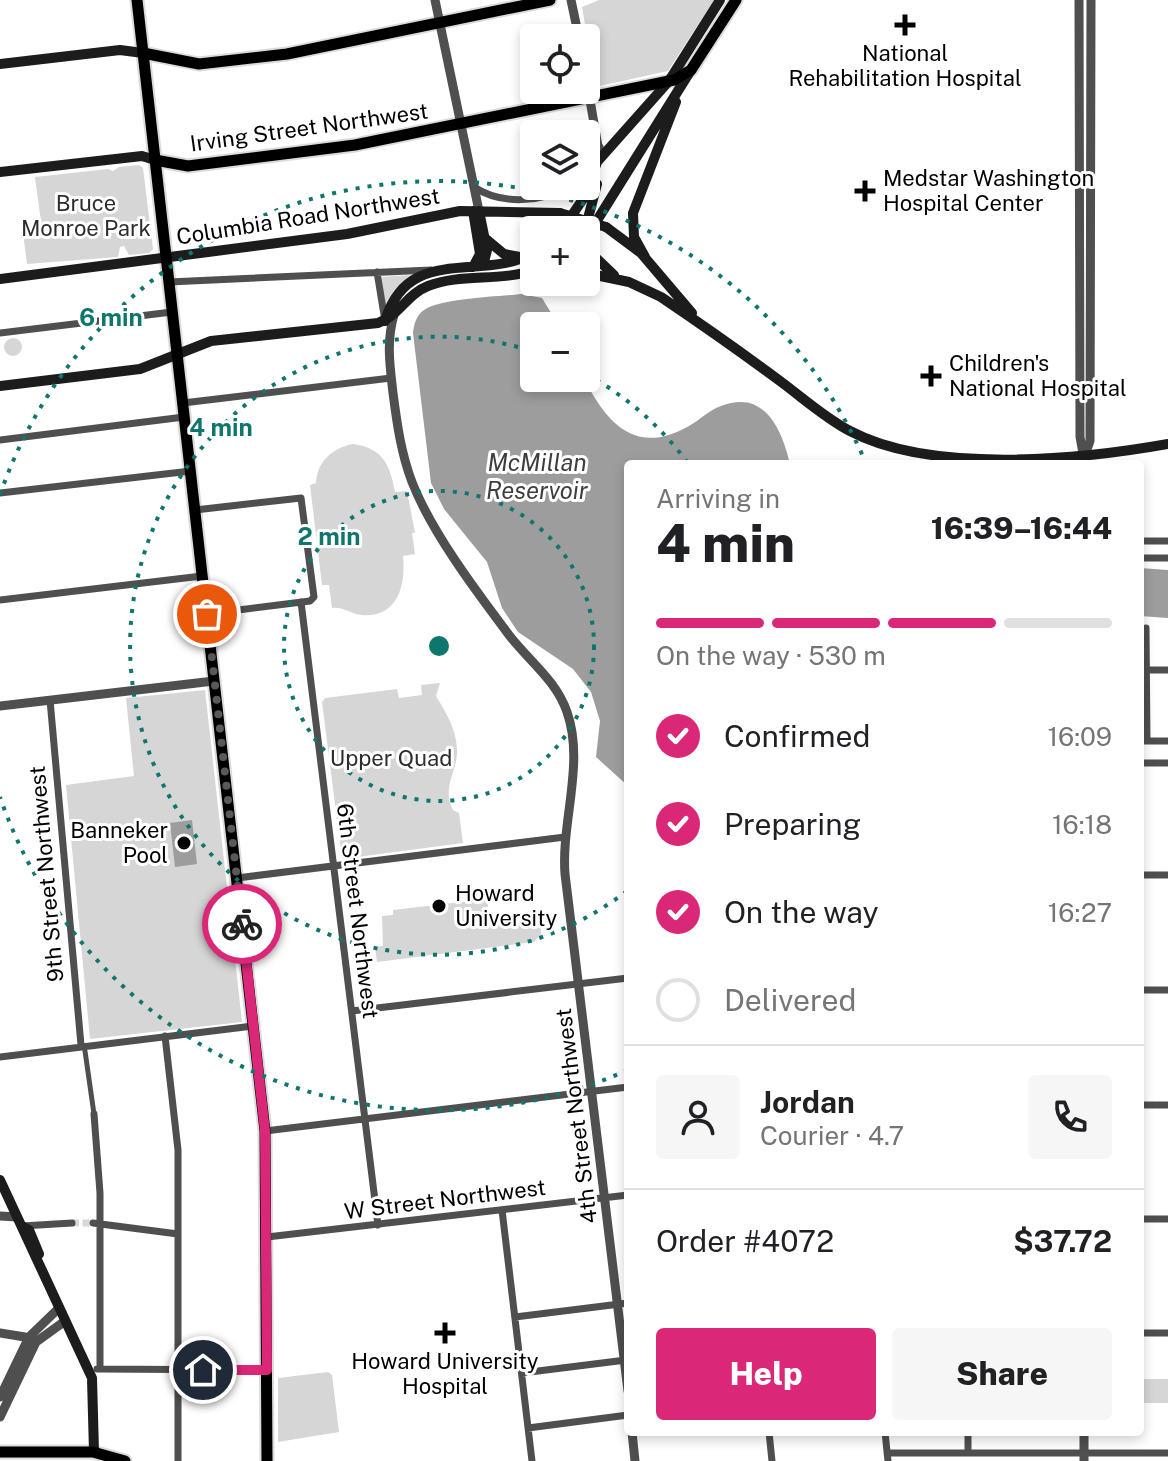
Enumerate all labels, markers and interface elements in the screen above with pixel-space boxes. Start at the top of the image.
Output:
marker: National Rehabilitation Hospital [894,14,916,36]
map controls [520,24,600,392]
button: locate [520,24,600,104]
place label: National Rehabilitation Hospital [788,40,1022,91]
street label: Irving Street Northwest [188,97,430,157]
button: layers [520,120,600,200]
place label: Medstar Washington Hospital Center [883,165,1094,216]
marker: Medstar Washington Hospital Center [854,180,876,202]
street label: Columbia Road Northwest [175,182,441,250]
park label: Bruce Monroe Park [21,190,151,241]
button: + [520,216,600,296]
text: 6 min [79,303,143,331]
button: − [520,312,600,392]
place label: Children's National Hospital [949,350,1127,401]
marker: Children's National Hospital [920,365,942,387]
text: 4 min [189,413,253,441]
water label: McMillan Reservoir [486,448,589,504]
text: Arriving in [656,483,780,514]
text: 16:39–16:44 [931,510,1112,546]
text: 4 min [656,513,795,574]
text: 2 min [298,522,360,550]
pin [173,580,241,648]
icon: bag [185,592,229,636]
centre of rings [425,632,453,660]
text: On the way · 530 m [656,640,886,671]
icon: check [656,714,700,758]
text: Confirmed [724,718,870,754]
text: 16:09 [1047,721,1112,752]
park label: Upper Quad [330,745,452,771]
street label: 9th Street Northwest [24,765,68,983]
street label: 6th Street Northwest [332,802,384,1020]
icon: check [656,802,700,846]
text: Preparing [724,806,861,842]
text: 16:18 [1052,809,1112,840]
place label: Banneker Pool [70,817,168,868]
marker: Banneker Pool [175,834,193,852]
place label: Howard University [455,880,558,931]
courier [202,884,282,964]
icon: check [656,890,700,934]
text: On the way [724,894,878,930]
marker: Howard University [430,897,448,915]
text: 16:27 [1048,897,1112,928]
icon: bike [220,902,264,946]
text: Delivered [724,982,856,1018]
street label: 4th Street Northwest [550,1007,602,1225]
button: person [656,1075,740,1159]
button: phone [1028,1075,1112,1159]
text: Jordan [760,1084,855,1120]
text: Courier · 4.7 [760,1120,904,1151]
street label: W Street Northwest [343,1174,547,1224]
text: Order #4072 [656,1223,834,1259]
text: $37.72 [1013,1223,1112,1259]
marker: Howard University Hospital [434,1322,456,1344]
button: Help [656,1328,876,1420]
button: Share [892,1328,1112,1420]
pin [169,1336,237,1404]
icon: home [181,1348,225,1392]
place label: Howard University Hospital [351,1348,539,1399]

